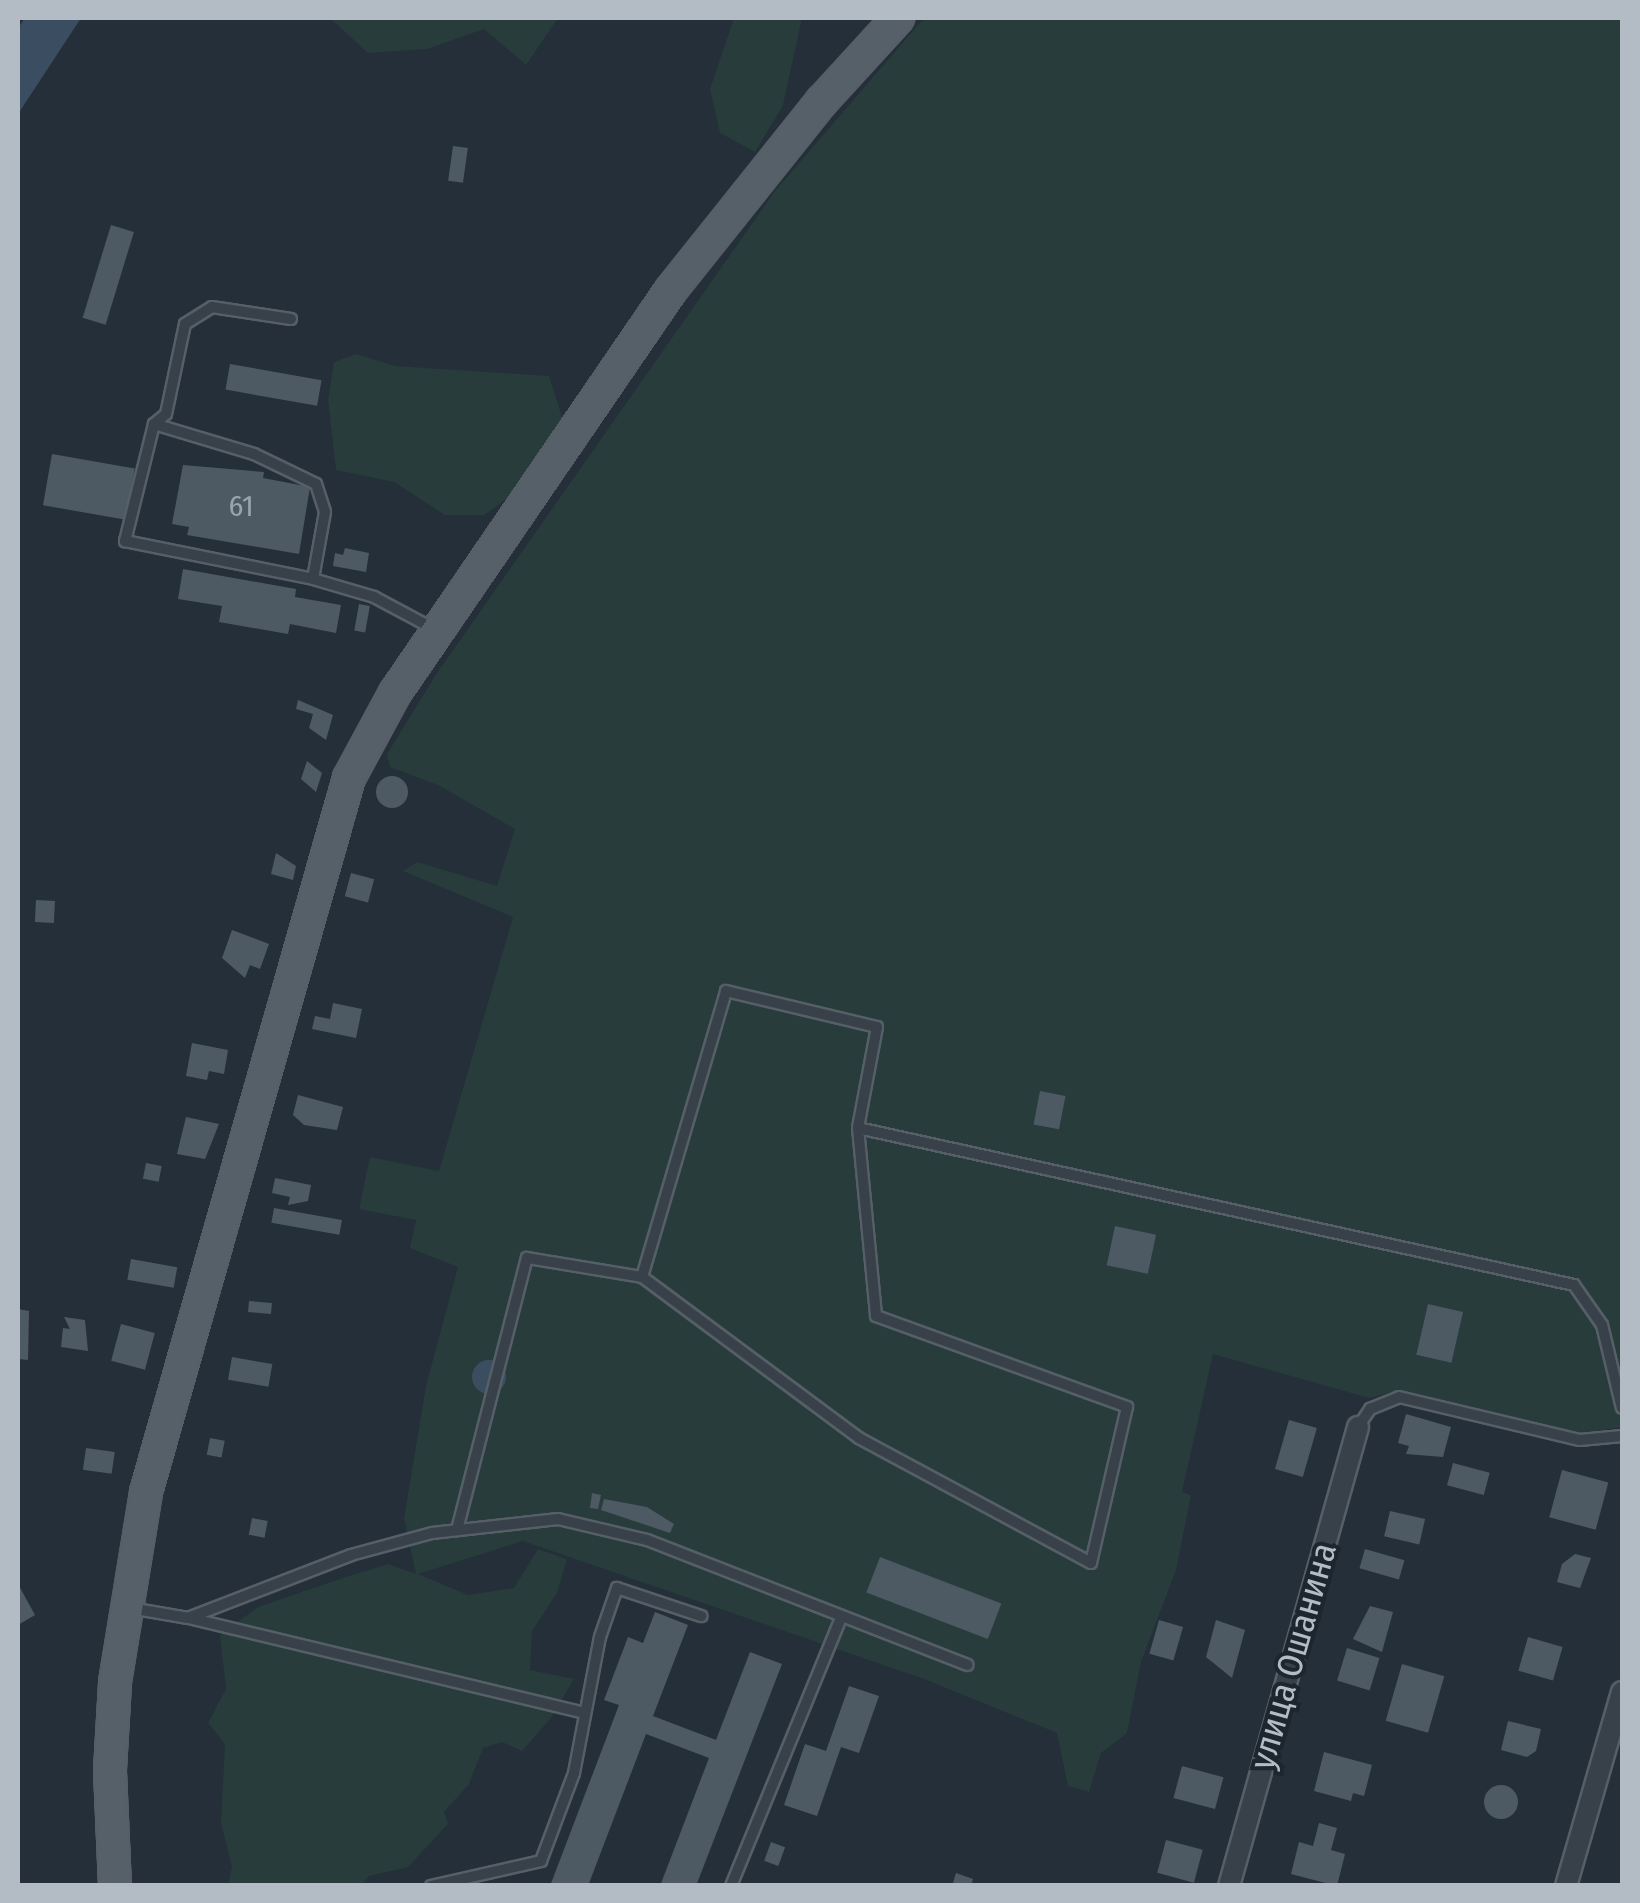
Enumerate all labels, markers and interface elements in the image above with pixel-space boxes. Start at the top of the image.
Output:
house number: 61 [228,488,254,524]
street label: улица Ошанина [1241,1538,1345,1774]

